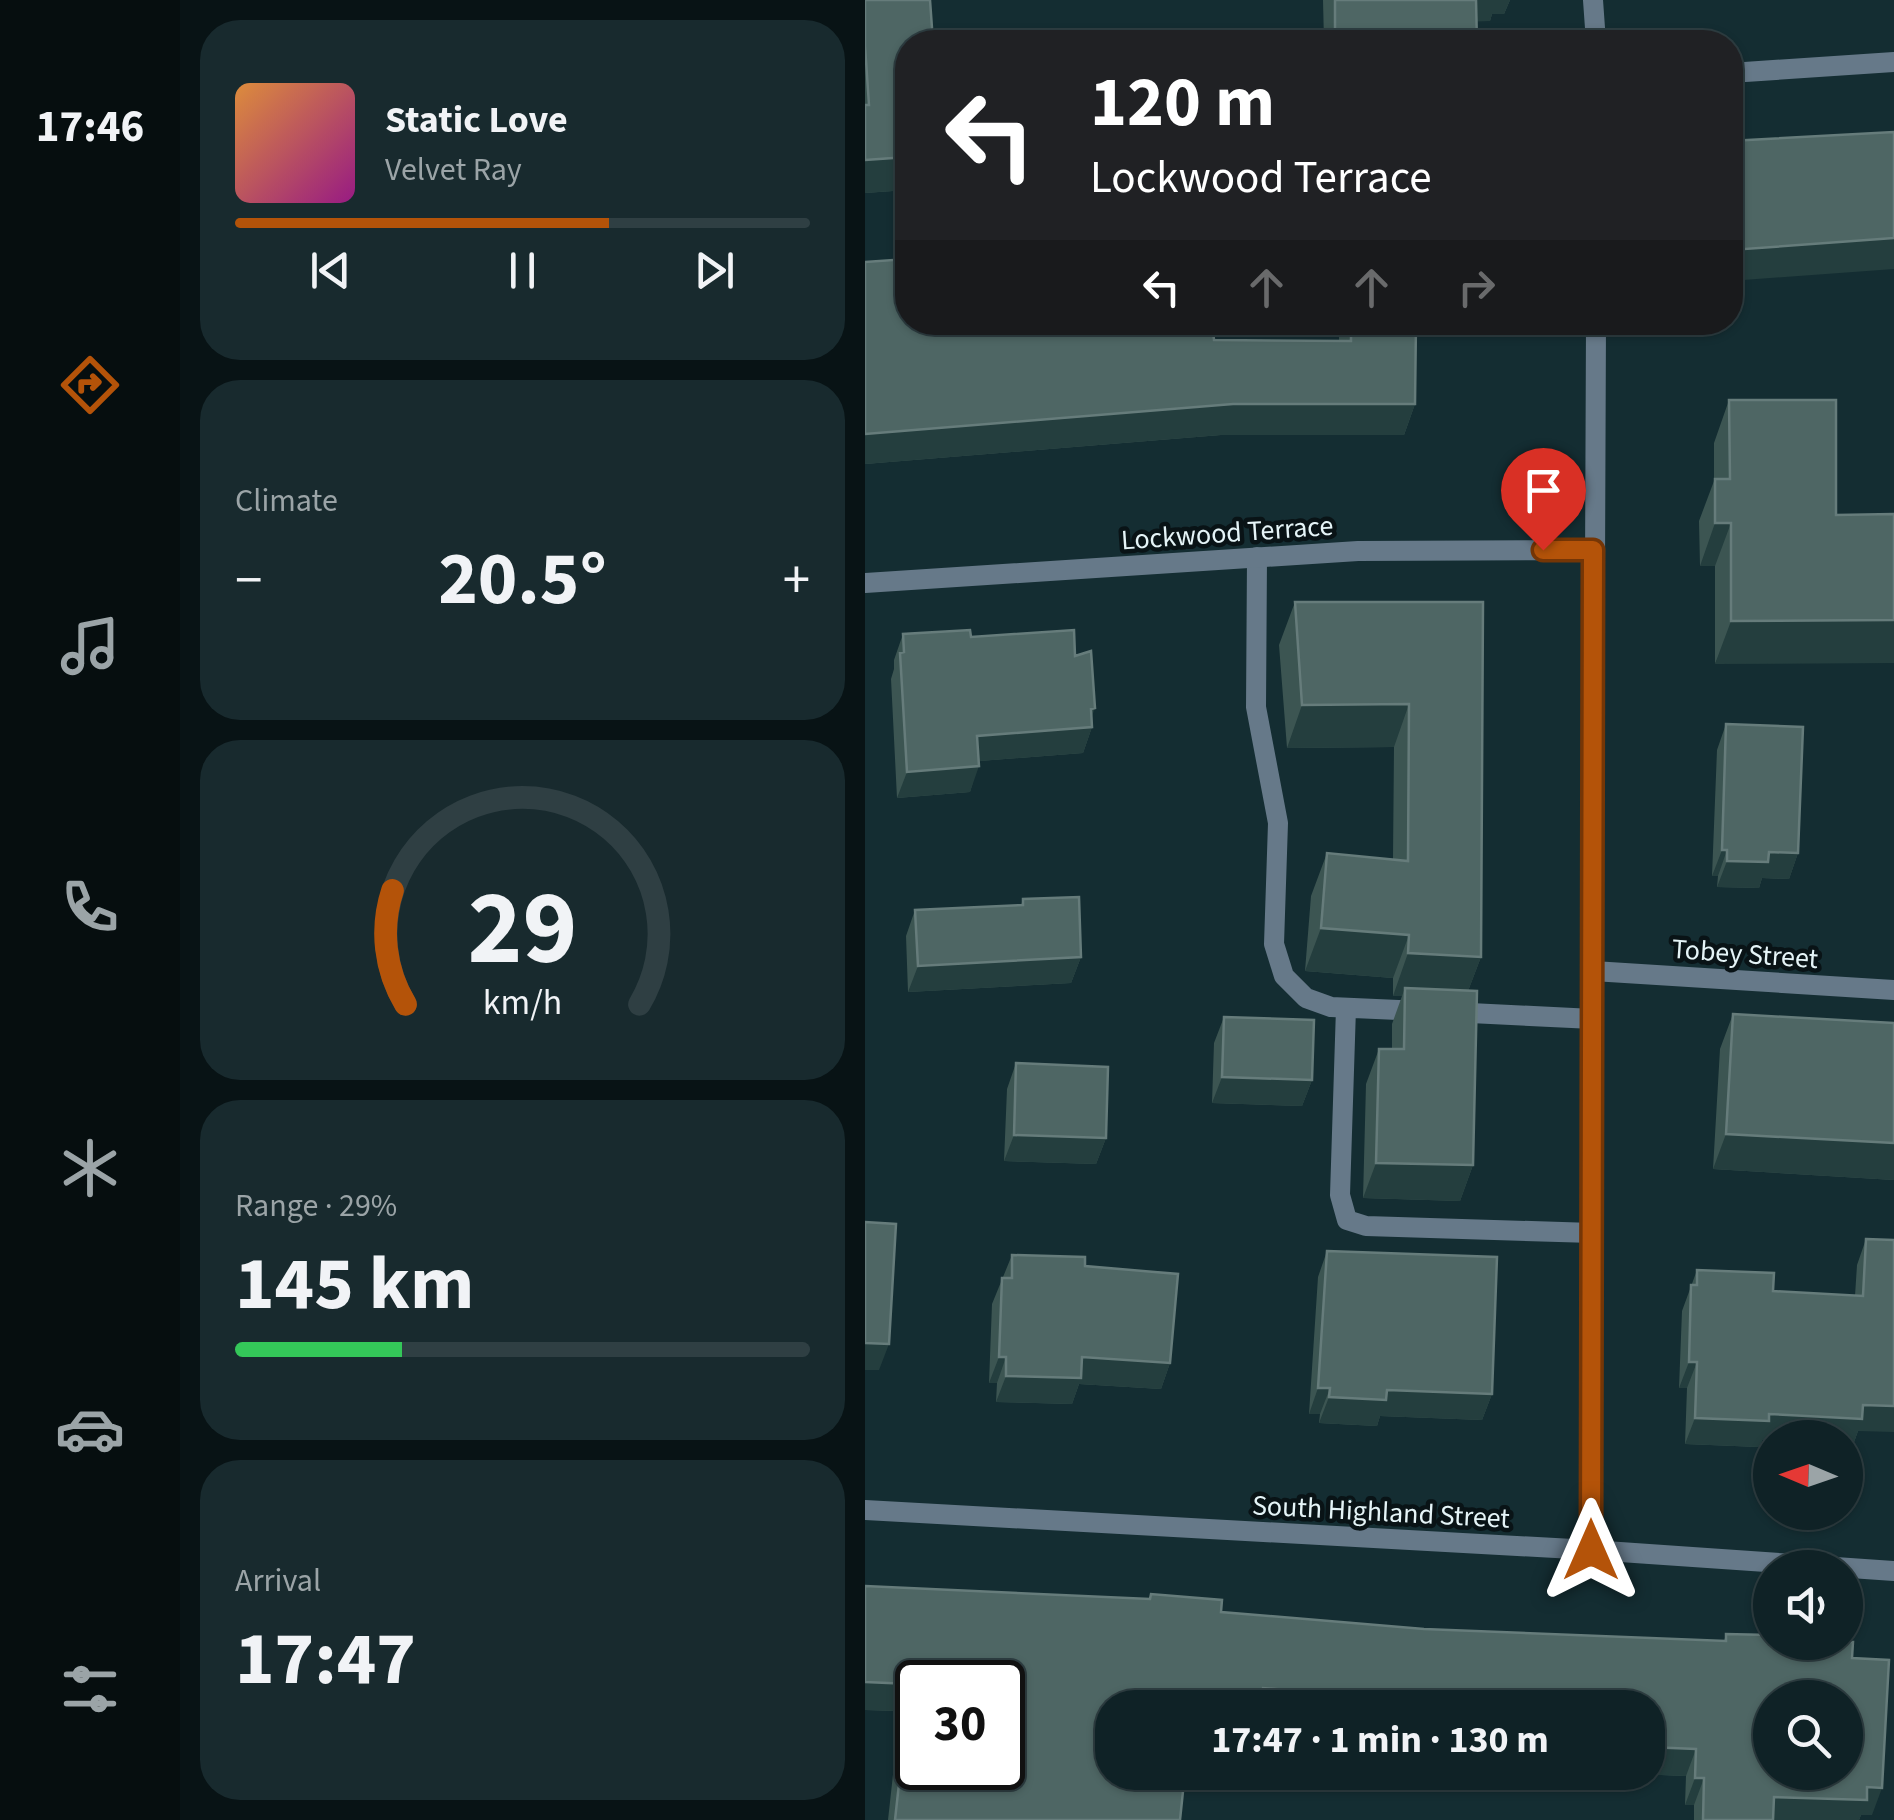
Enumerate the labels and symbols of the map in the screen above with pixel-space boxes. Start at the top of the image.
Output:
pin [1501,448,1586,551]
street label: Lockwood Terrace [1120,506,1335,560]
street label: Tobey Street [1670,929,1820,979]
north arrow [1753,1420,1863,1530]
street label: South Highland Street [1251,1485,1511,1539]
position arrow [1539,1498,1643,1602]
speed limit sign: 30 [895,1660,1025,1790]

